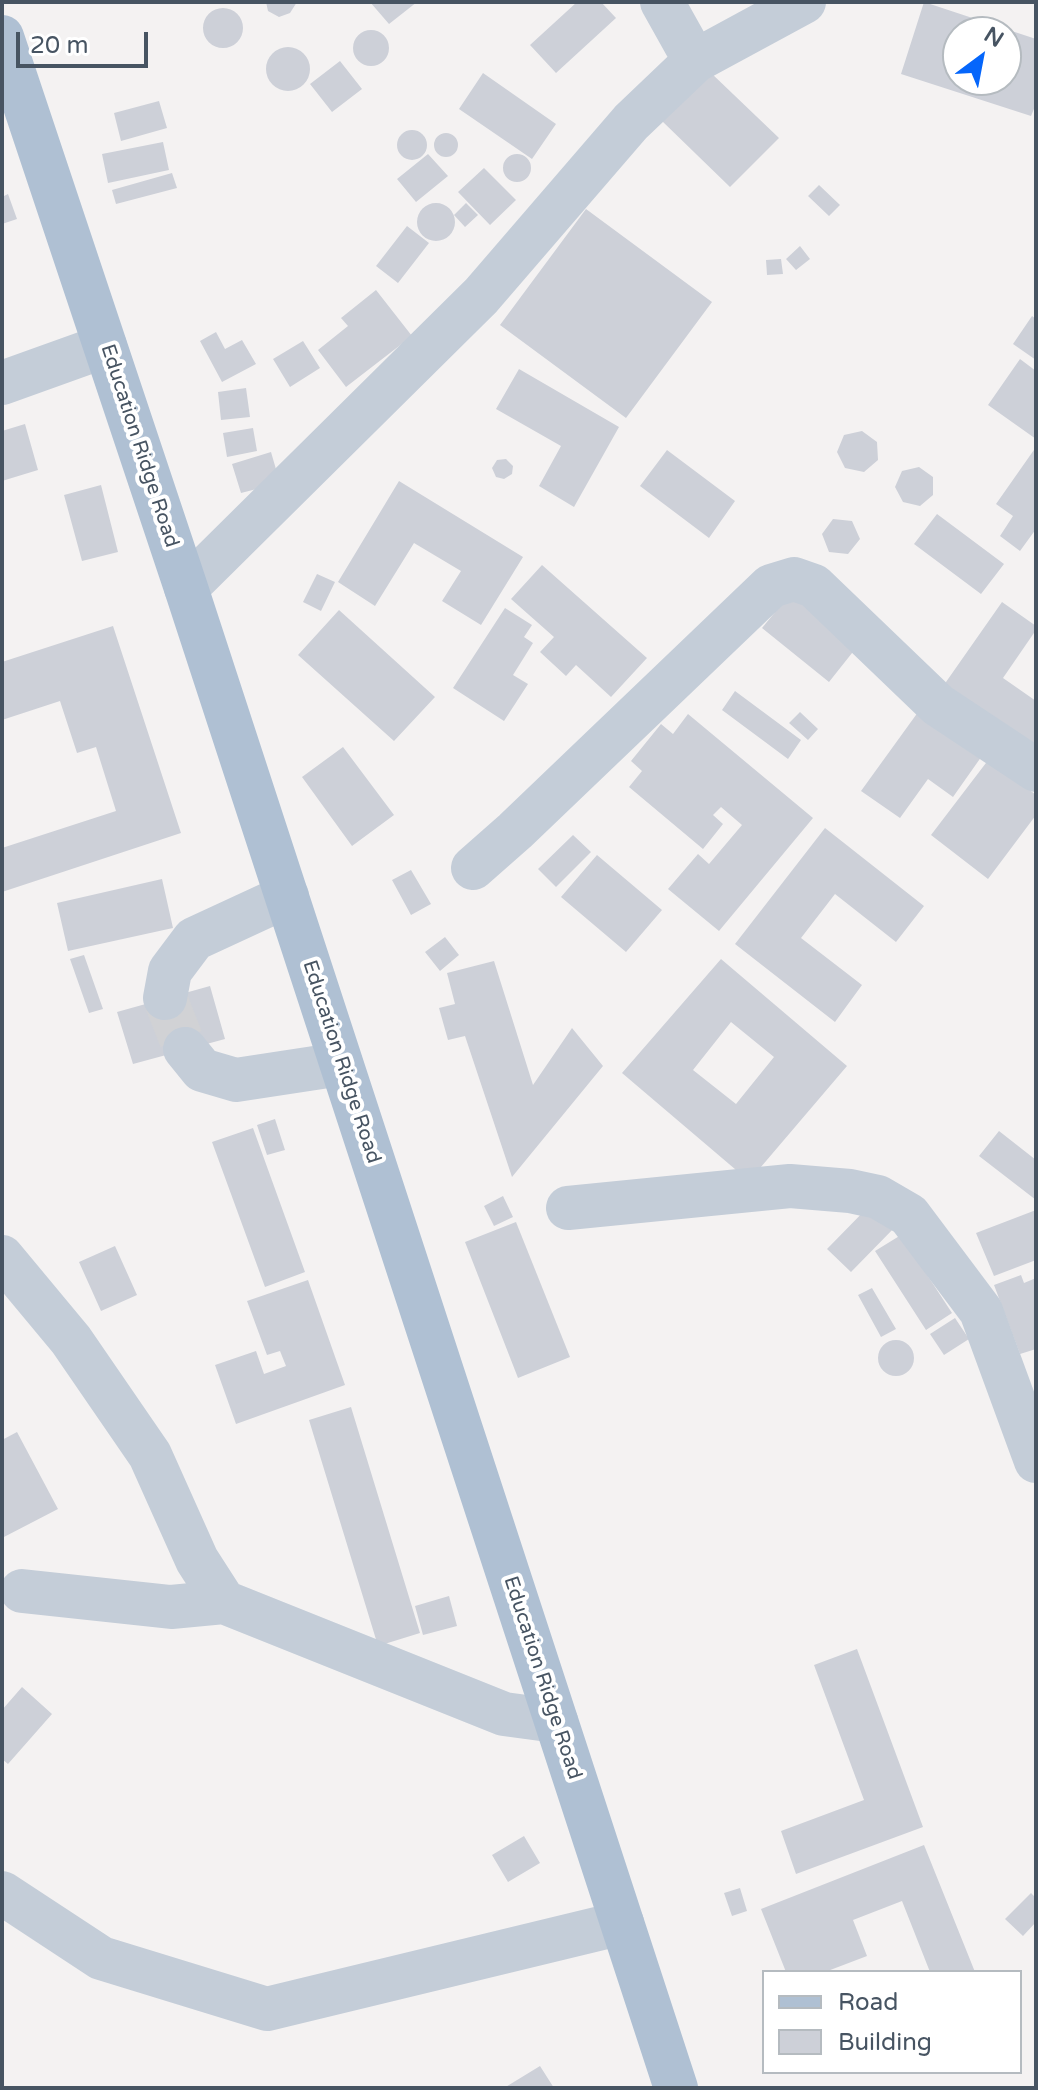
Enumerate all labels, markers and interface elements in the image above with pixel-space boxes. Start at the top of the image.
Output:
scale bar [20,16,152,66]
north arrow [942,16,1022,96]
text: N [979,22,1008,53]
text: 20 m [30,31,88,60]
street label: Education Ridge Road [95,341,183,551]
street label: Education Ridge Road [297,957,385,1167]
street label: Education Ridge Road [498,1573,586,1783]
legend [762,1970,1022,2074]
text: Road [838,1988,898,2017]
text: Building [838,2028,932,2057]

